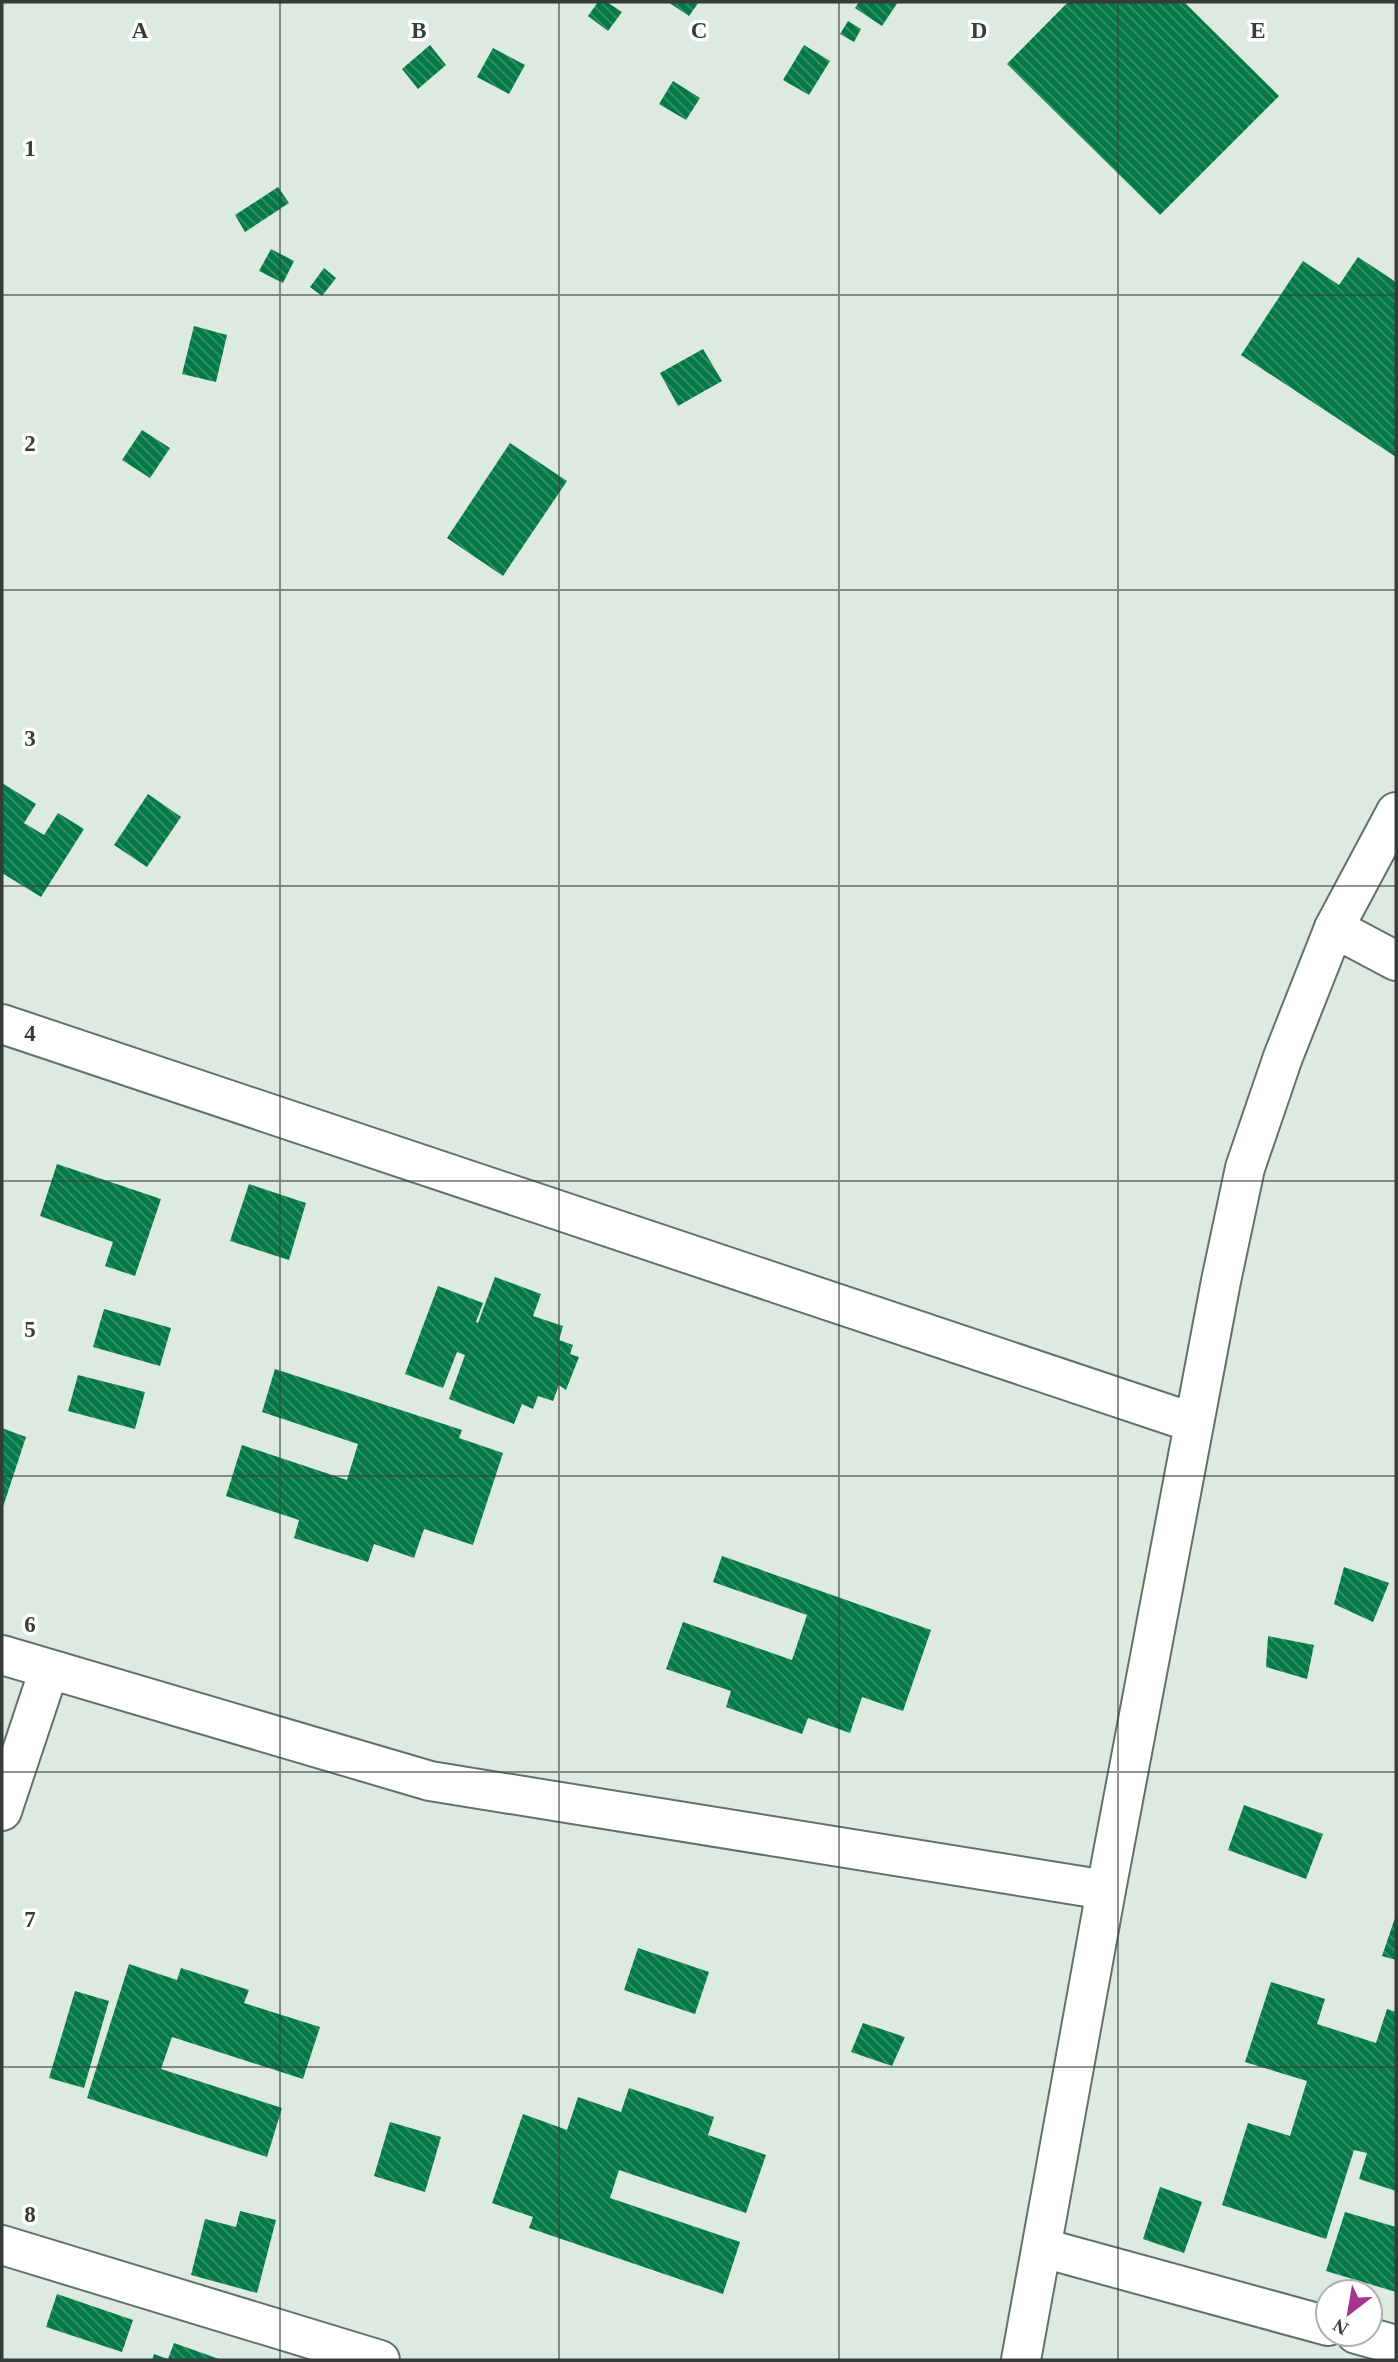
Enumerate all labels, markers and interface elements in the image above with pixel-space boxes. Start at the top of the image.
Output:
text: A [132,18,149,43]
text: B [411,18,427,43]
text: C [691,18,707,43]
text: D [971,18,987,43]
text: E [1250,18,1266,43]
text: 1 [24,136,36,161]
text: 2 [24,431,36,456]
text: 3 [24,726,36,751]
text: 4 [24,1021,36,1046]
text: 5 [24,1317,36,1342]
text: 6 [24,1612,36,1637]
text: 7 [24,1907,36,1932]
text: 8 [24,2202,36,2227]
north arrow [1314,2278,1384,2348]
text: N [1329,2314,1352,2340]

